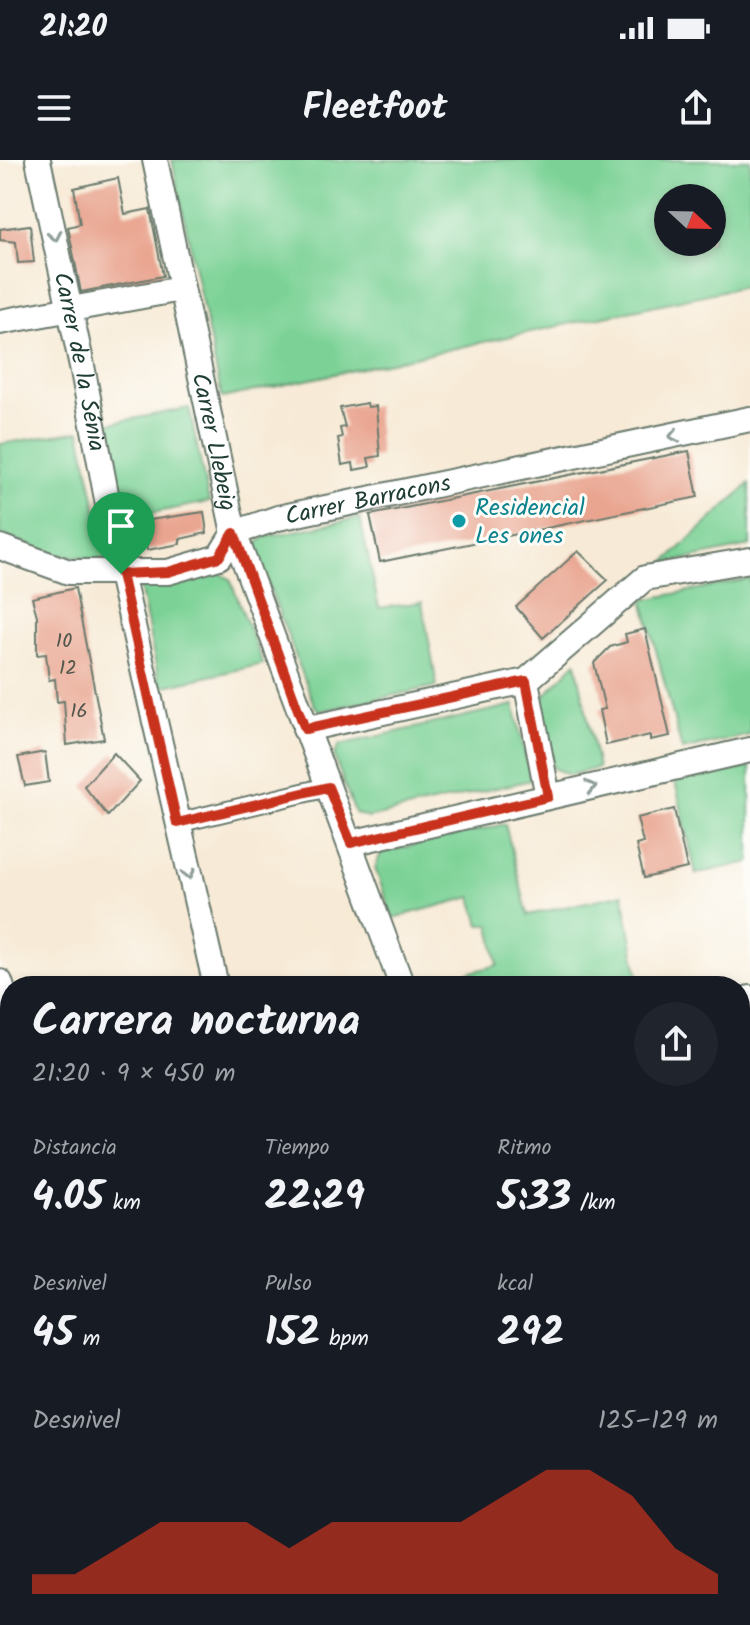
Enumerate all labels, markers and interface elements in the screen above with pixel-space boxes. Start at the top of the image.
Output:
text: 21:20 [40,4,107,52]
text: Fleetfoot [302,80,448,137]
icon: menu [32,86,76,130]
icon: share [674,86,718,130]
north arrow [654,184,726,256]
map controls [654,184,726,256]
one-way arrow [46,229,63,242]
street label: Carrer de la Sénia [41,269,116,455]
street label: Carrer Llebeig [180,369,247,515]
one-way arrow [667,426,680,443]
street label: Carrer Barracons [282,464,454,537]
place label: Residencial Les ones [475,489,585,556]
pin [87,492,155,574]
icon: arrive [99,504,143,548]
marker: Residencial Les ones [450,512,468,530]
house number: 10 [56,626,72,658]
house number: 12 [59,653,77,685]
house number: 16 [70,696,88,728]
one-way arrow [584,779,597,796]
one-way arrow [180,867,197,880]
text: Carrera nocturna [32,988,360,1058]
button: share [634,1002,718,1086]
text: 21:20 · 9 × 450 m [32,1053,235,1095]
text: Distancia [32,1131,117,1166]
text: Tiempo [265,1131,330,1166]
text: Ritmo [497,1131,551,1166]
text: 4.05 [32,1166,104,1230]
text: 22:29 [265,1166,365,1230]
text: 5:33 [497,1166,571,1230]
text: km [104,1186,141,1221]
text: /km [571,1186,616,1221]
text: Desnivel [32,1267,107,1302]
text: Pulso [265,1267,312,1302]
text: kcal [497,1267,533,1302]
text: 45 [32,1302,74,1366]
text: 152 [265,1302,320,1366]
text: 292 [497,1302,564,1366]
text: m [74,1322,100,1357]
text: bpm [320,1322,369,1357]
text: Desnivel [32,1400,121,1442]
text: 125–129 m [598,1400,718,1442]

